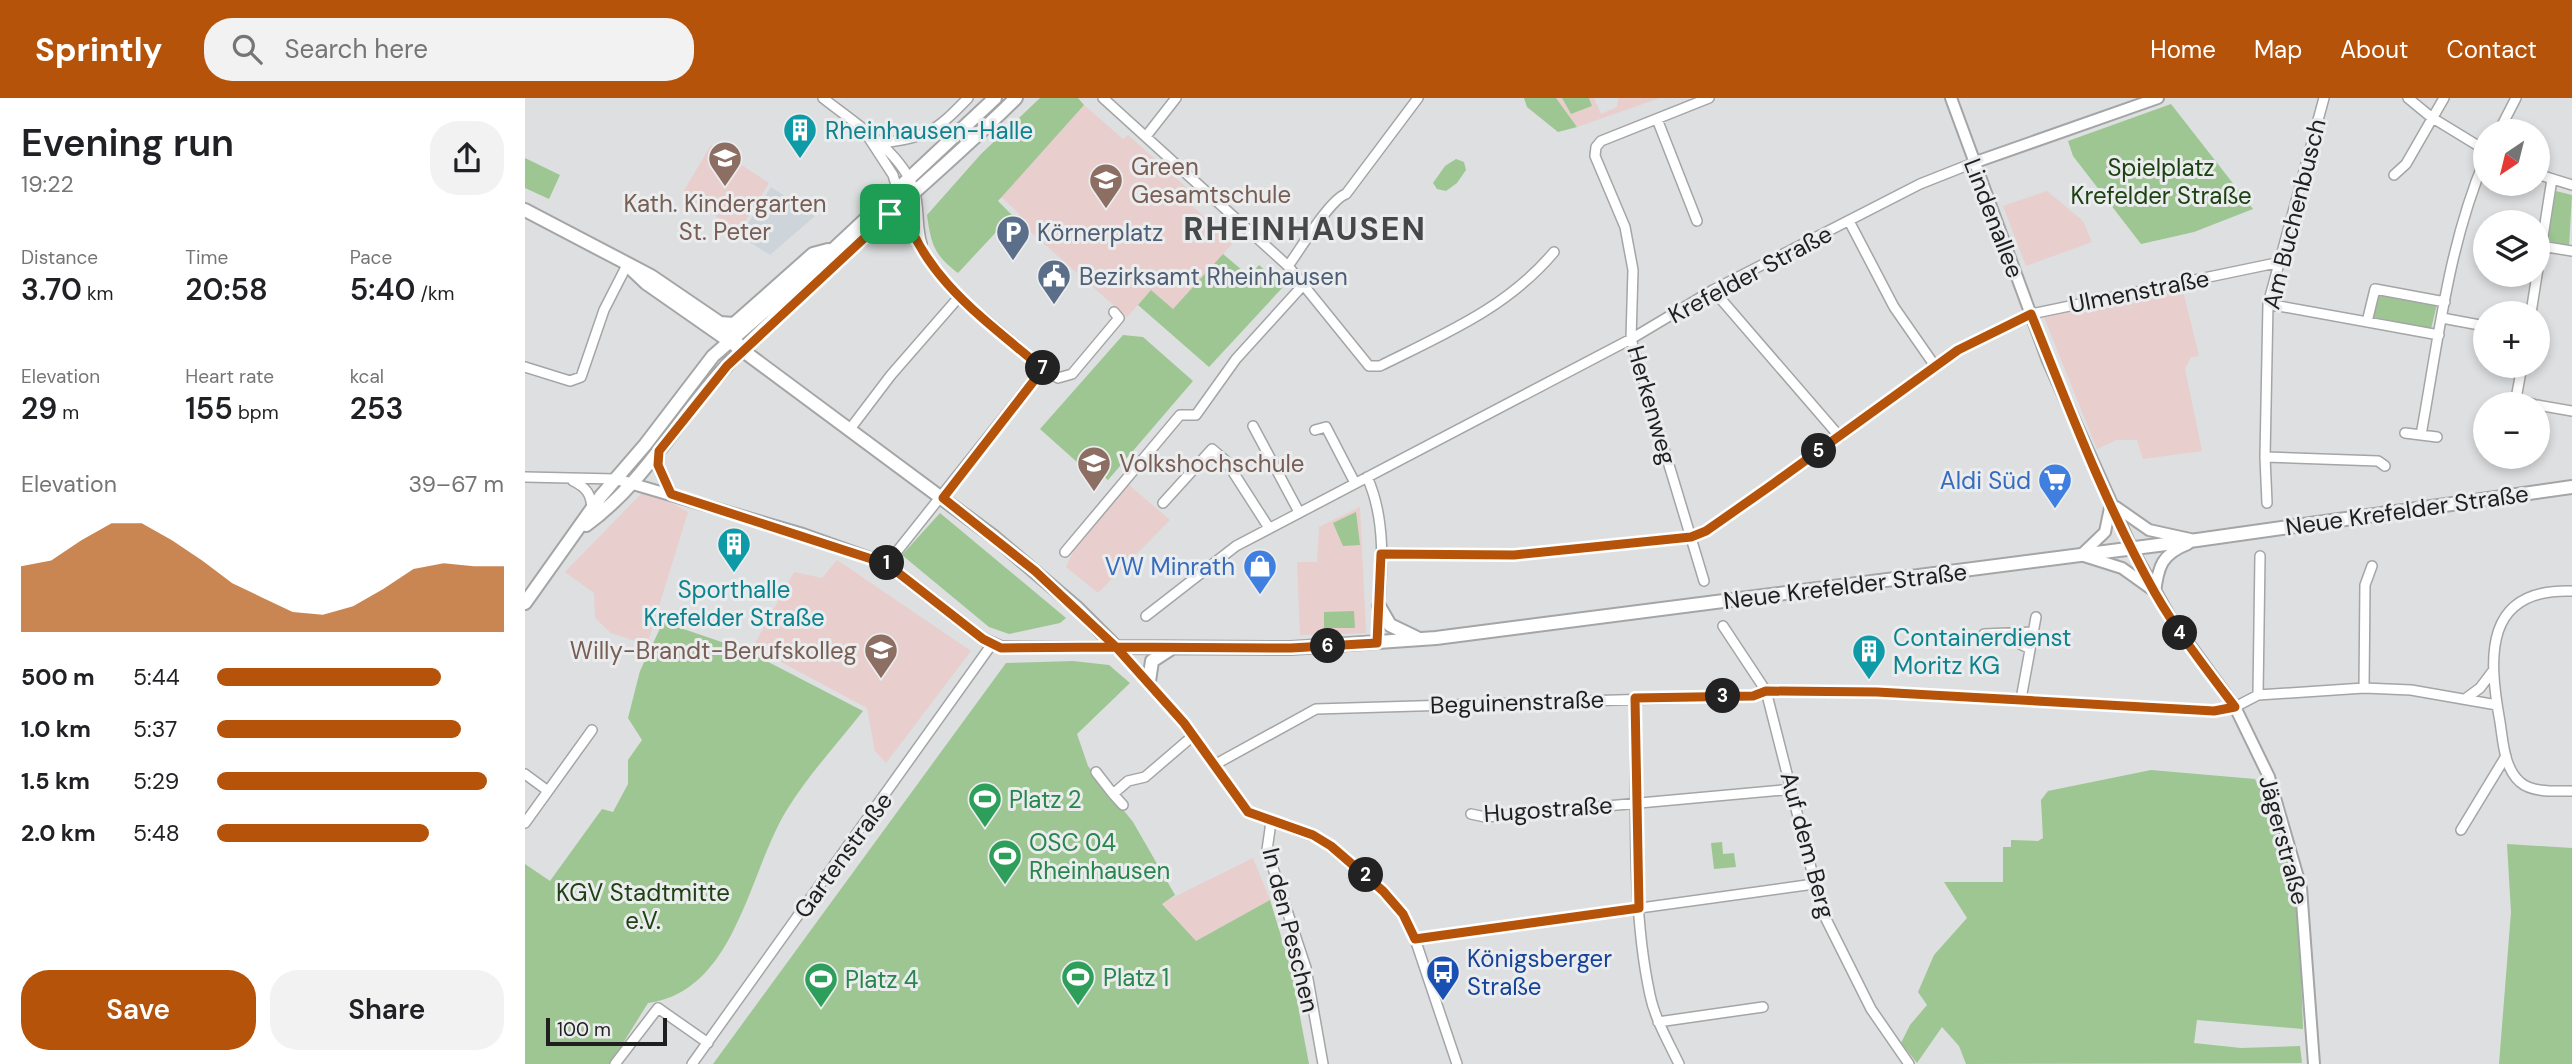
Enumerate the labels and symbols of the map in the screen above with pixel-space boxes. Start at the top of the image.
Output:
building icon: Rheinhausen-Halle [781,111,819,160]
place label: Rheinhausen-Halle [825,115,1033,146]
street label: Am Buchenbusch [2255,116,2333,312]
north arrow [2473,119,2550,196]
school or university icon: Kath. Kindergarten St. Peter [706,139,744,188]
place label: Green Gesamtschule [1131,151,1291,210]
park label: Spielplatz Krefelder Straße [2070,152,2252,211]
street label: Lindenallee [1957,154,2031,282]
school or university icon: Green Gesamtschule [1087,161,1125,210]
pin [860,184,920,244]
place label: Kath. Kindergarten St. Peter [623,188,827,247]
district label: RHEINHAUSEN [1183,208,1427,250]
parking icon: Körnerplatz [994,213,1032,262]
place label: Körnerplatz [1037,217,1163,248]
street label: Krefelder Straße [1663,218,1837,330]
public building icon: Bezirksamt Rheinhausen [1035,257,1073,306]
place label: Bezirksamt Rheinhausen [1079,261,1348,292]
street label: Ulmenstraße [2066,262,2212,320]
street label: Herkenweg [1620,342,1684,468]
pin: 7 [1025,350,1061,386]
pin: 5 [1801,434,1837,468]
school or university icon: Volkshochschule [1075,444,1113,493]
place label: Volkshochschule [1119,448,1304,479]
supermarket icon: Aldi Süd [2036,461,2074,510]
place label: Aldi Süd [1940,465,2031,496]
street label: Neue Krefelder Straße [2283,478,2531,542]
building icon: Sporthalle Krefelder Straße [715,525,753,574]
pin: 1 [869,546,905,580]
shop icon: VW Minrath [1241,547,1279,596]
place label: VW Minrath [1105,551,1235,582]
street label: Neue Krefelder Straße [1721,556,1969,616]
place label: Sporthalle Krefelder Straße [643,574,825,633]
pin: 4 [2163,616,2197,650]
place label: Containerdienst Moritz KG [1893,622,2071,681]
pin: 6 [1311,628,1345,664]
school or university icon: Willy-Brandt-Berufskolleg [862,631,900,680]
building icon: Containerdienst Moritz KG [1850,632,1888,681]
place label: Willy-Brandt-Berufskolleg [570,635,857,666]
pin: 3 [1705,678,1741,714]
street label: Beguinenstraße [1429,683,1605,721]
street label: Auf dem Berg [1774,768,1842,922]
street label: Jägerstraße [2252,772,2316,908]
sports icon: Platz 2 [966,780,1004,829]
place label: Platz 2 [1009,784,1082,815]
street label: Gartenstraße [787,786,899,924]
street label: Hugostraße [1482,789,1614,829]
place label: OSC 04 Rheinhausen [1029,827,1170,886]
sports icon: OSC 04 Rheinhausen [986,837,1024,886]
street label: In den Peschen [1256,845,1326,1015]
pin: 2 [1349,858,1383,892]
park label: KGV Stadtmitte e.V. [556,877,730,936]
place label: Königsberger Straße [1467,943,1612,1002]
bus stop icon: Königsberger Straße [1424,953,1462,1002]
sports icon: Platz 1 [1059,958,1097,1007]
sports icon: Platz 4 [802,960,840,1009]
place label: Platz 1 [1103,962,1169,993]
place label: Platz 4 [845,964,918,995]
scale bar [546,1015,667,1047]

